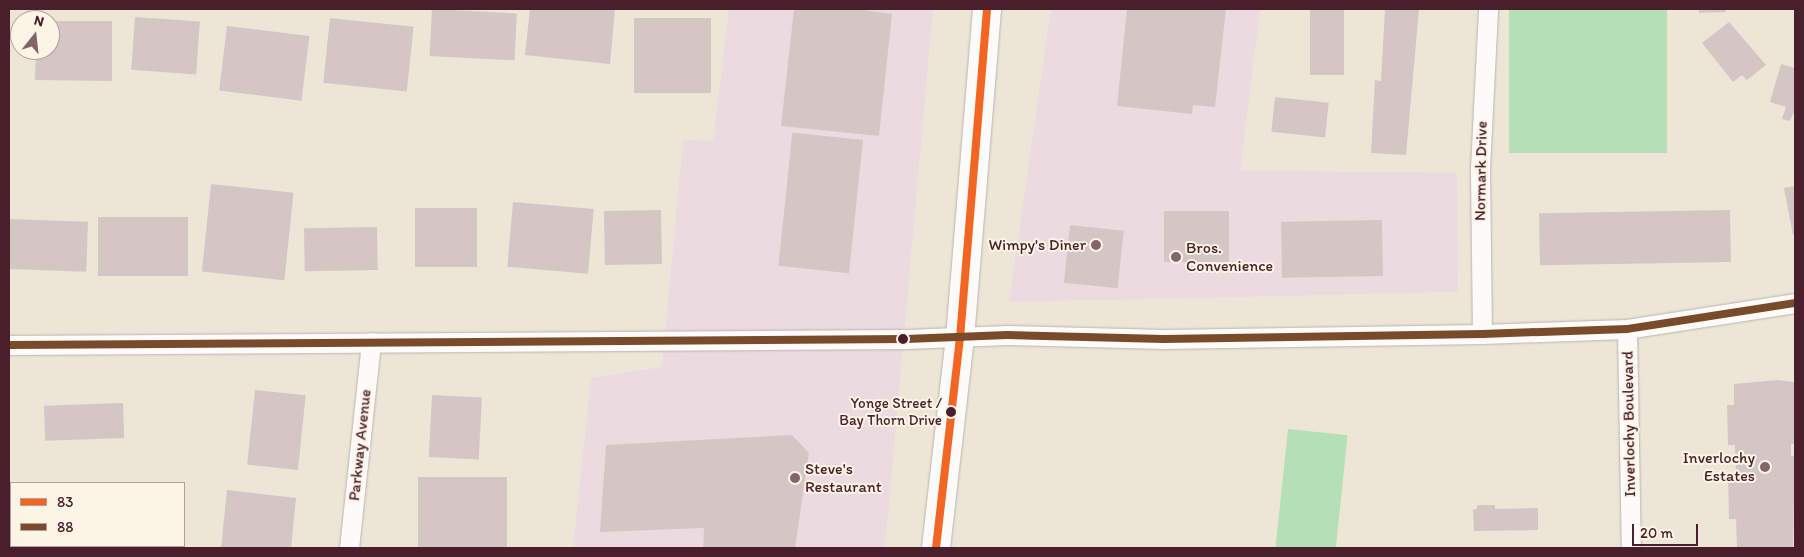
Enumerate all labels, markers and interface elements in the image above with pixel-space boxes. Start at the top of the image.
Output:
north arrow [10,10,60,60]
text: N [32,12,46,31]
street label: Normark Drive [1471,121,1491,221]
place label: Wimpy's Diner [988,235,1086,255]
place label: Bros. Convenience [1186,238,1273,276]
marker: Wimpy's Diner [1090,239,1102,251]
marker: Bros. Convenience [1170,251,1182,263]
unlabelled marker [898,334,908,344]
street label: Inverlochy Boulevard [1618,351,1640,497]
street label: Parkway Avenue [345,389,375,501]
place label: Yonge Street / Bay Thorn Drive [839,394,942,429]
marker: Yonge Street / Bay Thorn Drive [946,407,956,417]
place label: Inverlochy Estates [1683,448,1755,486]
place label: Steve's Restaurant [805,459,882,497]
marker: Inverlochy Estates [1759,461,1771,473]
marker: Steve's Restaurant [789,472,801,484]
legend [10,482,185,547]
text: 83 [57,493,73,511]
scale bar [1634,514,1700,546]
text: 88 [57,518,73,536]
text: 20 m [1640,524,1673,542]

